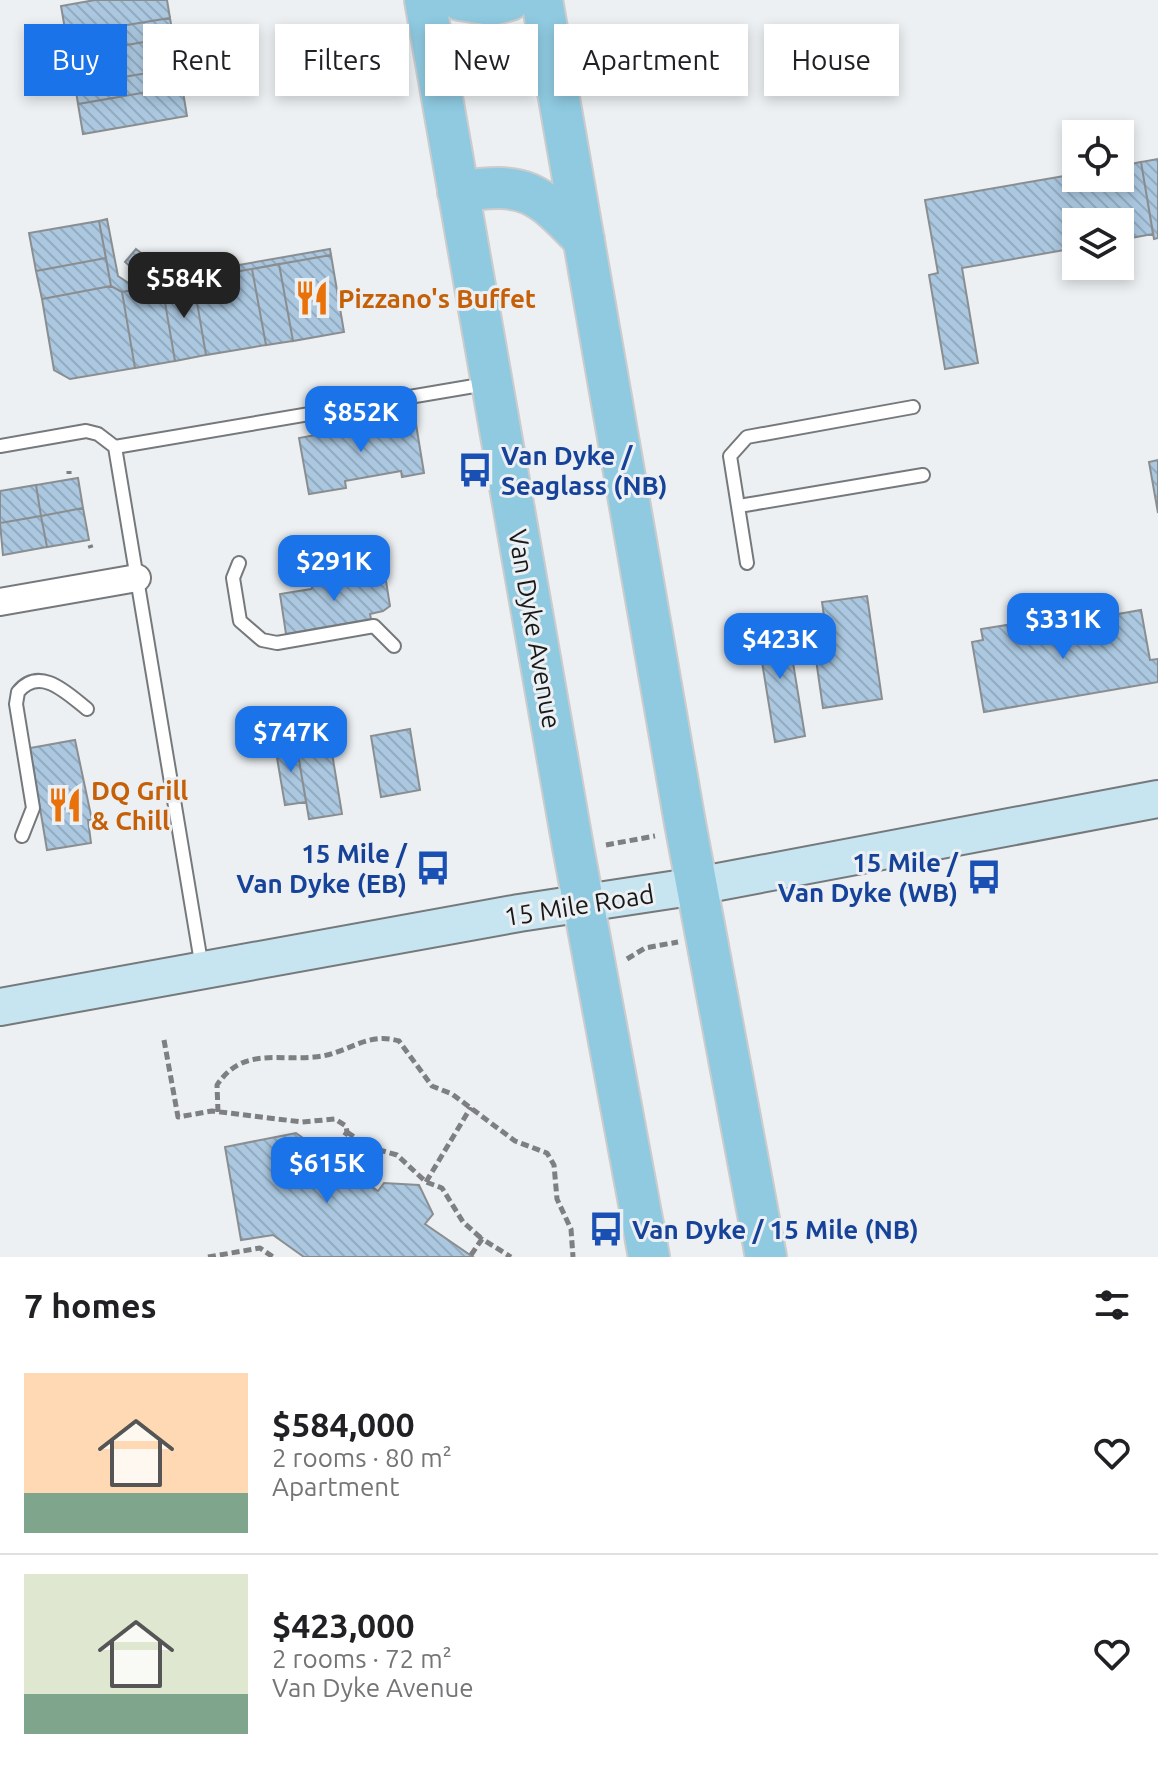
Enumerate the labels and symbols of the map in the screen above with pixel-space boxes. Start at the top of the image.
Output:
pin: $584K [128,252,240,320]
restaurant icon: Pizzano's Buffet [293,279,331,317]
place label: Pizzano's Buffet [338,284,536,313]
pin: $852K [305,386,417,454]
place label: Van Dyke / Seaglass (NB) [501,441,667,500]
bus stop icon: Van Dyke / Seaglass (NB) [456,451,494,489]
street label: Van Dyke Avenue [503,527,567,731]
pin: $291K [278,535,390,603]
pin: $331K [1007,593,1119,661]
pin: $423K [724,613,836,681]
pin: $747K [235,706,347,774]
place label: DQ Grill & Chill [91,776,188,835]
restaurant icon: DQ Grill & Chill [46,786,84,824]
place label: 15 Mile / Van Dyke (EB) [236,839,408,898]
place label: 15 Mile / Van Dyke (WB) [778,848,959,907]
bus stop icon: 15 Mile / Van Dyke (EB) [414,849,452,887]
bus stop icon: 15 Mile / Van Dyke (WB) [965,858,1003,896]
street label: 15 Mile Road [502,879,656,931]
pin: $615K [271,1137,383,1205]
bus stop icon: Van Dyke / 15 Mile (NB) [587,1210,625,1248]
place label: Van Dyke / 15 Mile (NB) [632,1215,919,1244]

